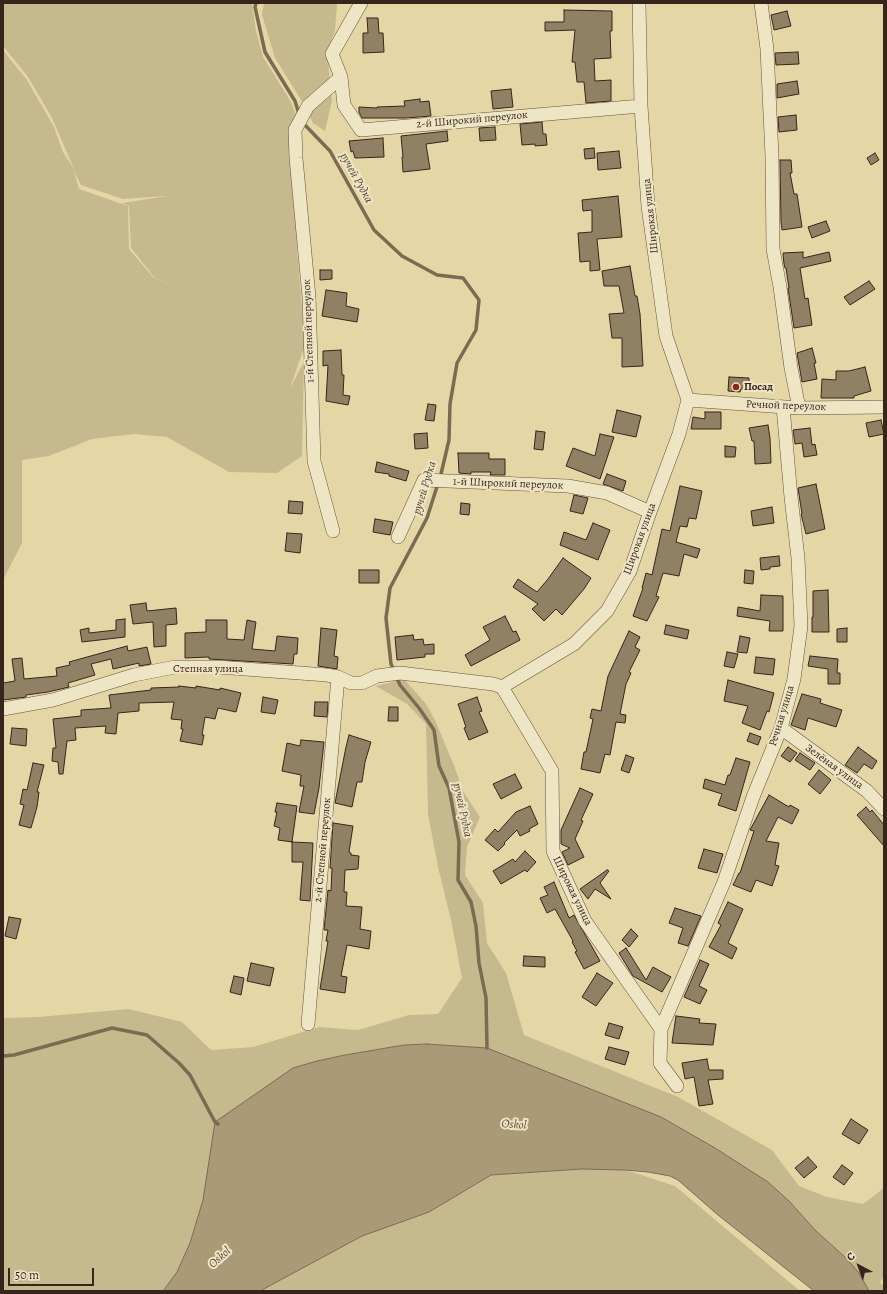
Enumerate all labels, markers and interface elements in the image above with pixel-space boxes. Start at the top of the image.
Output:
street label: 2-й Широкий переулок [416,109,528,131]
water label: ручей Рудка [336,150,376,206]
street label: Широкая улица [640,178,662,254]
street label: 1-й Степной переулок [301,279,317,383]
place label: Посад [744,380,773,394]
marker: Посад [731,382,741,392]
street label: Речной переулок [746,398,826,414]
water label: ручей Рудка [410,460,440,516]
street label: 1-й Широкий переулок [453,475,563,493]
street label: Широкая улица [621,501,659,577]
street label: Степная улица [173,662,243,676]
street label: Речная улица [766,684,798,748]
street label: Зелёная улица [803,742,865,792]
water label: ручей Рудка [449,782,475,838]
street label: 2-й Степной переулок [312,797,334,903]
street label: Широкая улица [550,854,594,928]
water label: Oskol [501,1117,527,1133]
water label: Oskol [206,1244,234,1272]
north arrow [839,1246,879,1286]
text: С [843,1249,858,1264]
scale bar [10,1260,96,1286]
text: 50 m [15,1267,39,1283]

